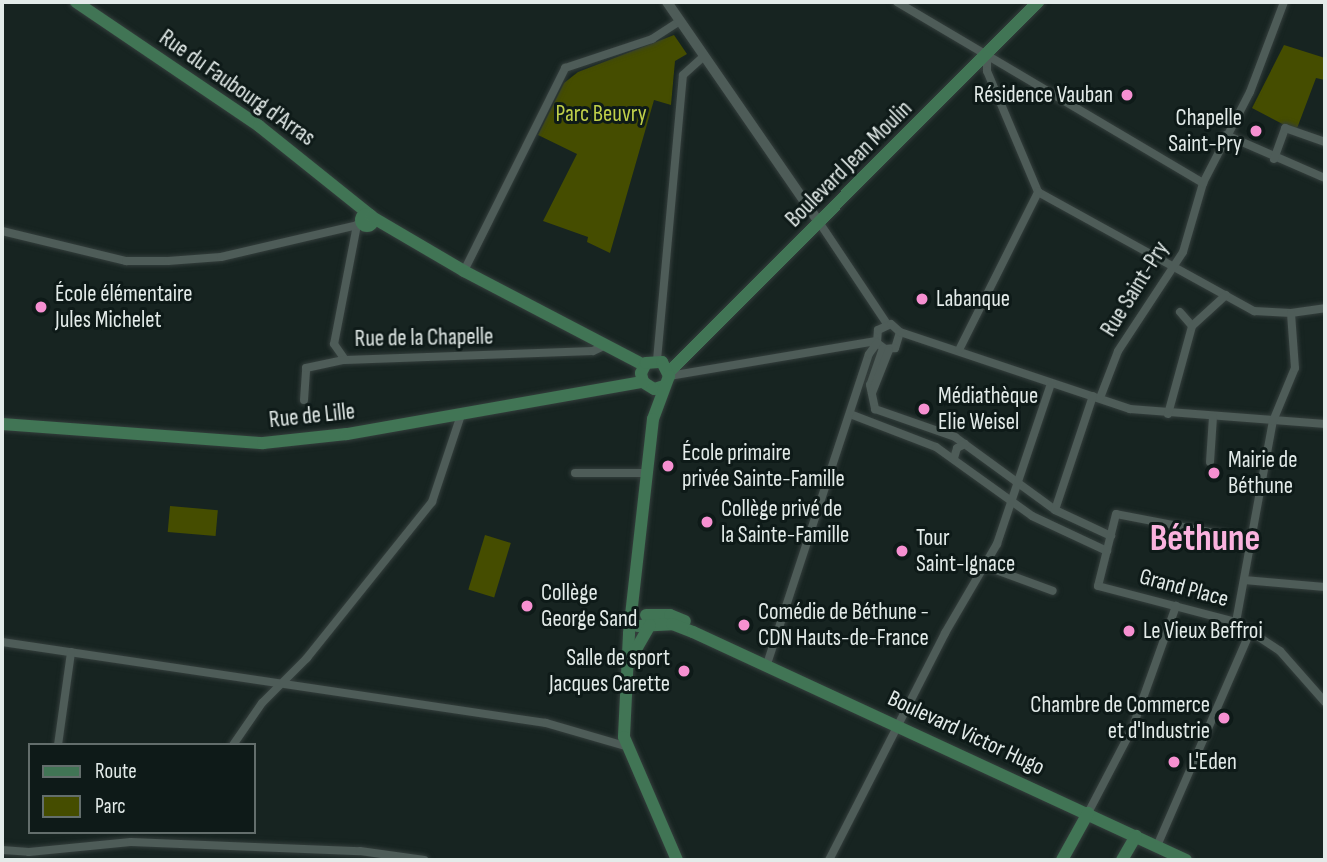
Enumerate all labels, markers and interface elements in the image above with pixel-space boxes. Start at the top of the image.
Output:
street label: Rue du Faubourg d'Arras [154,24,320,152]
place label: Résidence Vauban [974,81,1113,109]
marker: Résidence Vauban [1119,87,1135,103]
street label: Boulevard Jean Moulin [780,95,918,233]
park label: Parc Beuvry [555,100,647,128]
place label: Chapelle Saint-Pry [1168,104,1242,158]
marker: Chapelle Saint-Pry [1248,123,1264,139]
street label: Rue Saint-Pry [1095,236,1175,342]
place label: École élémentaire Jules Michelet [55,280,192,334]
place label: Labanque [936,285,1010,313]
marker: Labanque [914,291,930,307]
marker: École élémentaire Jules Michelet [33,299,49,315]
street label: Rue de la Chapelle [354,323,494,353]
place label: Médiathèque Elie Weisel [938,382,1038,436]
street label: Rue de Lille [268,398,356,434]
marker: Médiathèque Elie Weisel [916,401,932,417]
place label: École primaire privée Sainte-Famille [682,439,845,493]
place label: Mairie de Béthune [1228,446,1297,500]
marker: École primaire privée Sainte-Famille [660,458,676,474]
marker: Mairie de Béthune [1206,465,1222,481]
place label: Collège privé de la Sainte-Famille [721,495,849,549]
marker: Collège privé de la Sainte-Famille [699,514,715,530]
district label: Béthune [1150,517,1260,561]
place label: Tour Saint-Ignace [916,524,1015,578]
marker: Tour Saint-Ignace [894,543,910,559]
street label: Grand Place [1137,563,1231,613]
place label: Collège George Sand [541,579,637,633]
marker: Collège George Sand [519,598,535,614]
place label: Comédie de Béthune - CDN Hauts-de-France [758,598,929,652]
marker: Comédie de Béthune - CDN Hauts-de-France [736,617,752,633]
place label: Le Vieux Beffroi [1143,617,1263,645]
marker: Le Vieux Beffroi [1121,623,1137,639]
place label: Salle de sport Jacques Carette [549,644,670,698]
marker: Salle de sport Jacques Carette [676,663,692,679]
street label: Boulevard Victor Hugo [883,685,1049,781]
place label: Chambre de Commerce et d'Industrie [1030,691,1210,745]
marker: Chambre de Commerce et d'Industrie [1216,710,1232,726]
legend [28,743,256,834]
place label: L'Eden [1188,748,1237,776]
marker: L'Eden [1166,754,1182,770]
text: Route [95,759,137,784]
text: Parc [95,794,126,819]

